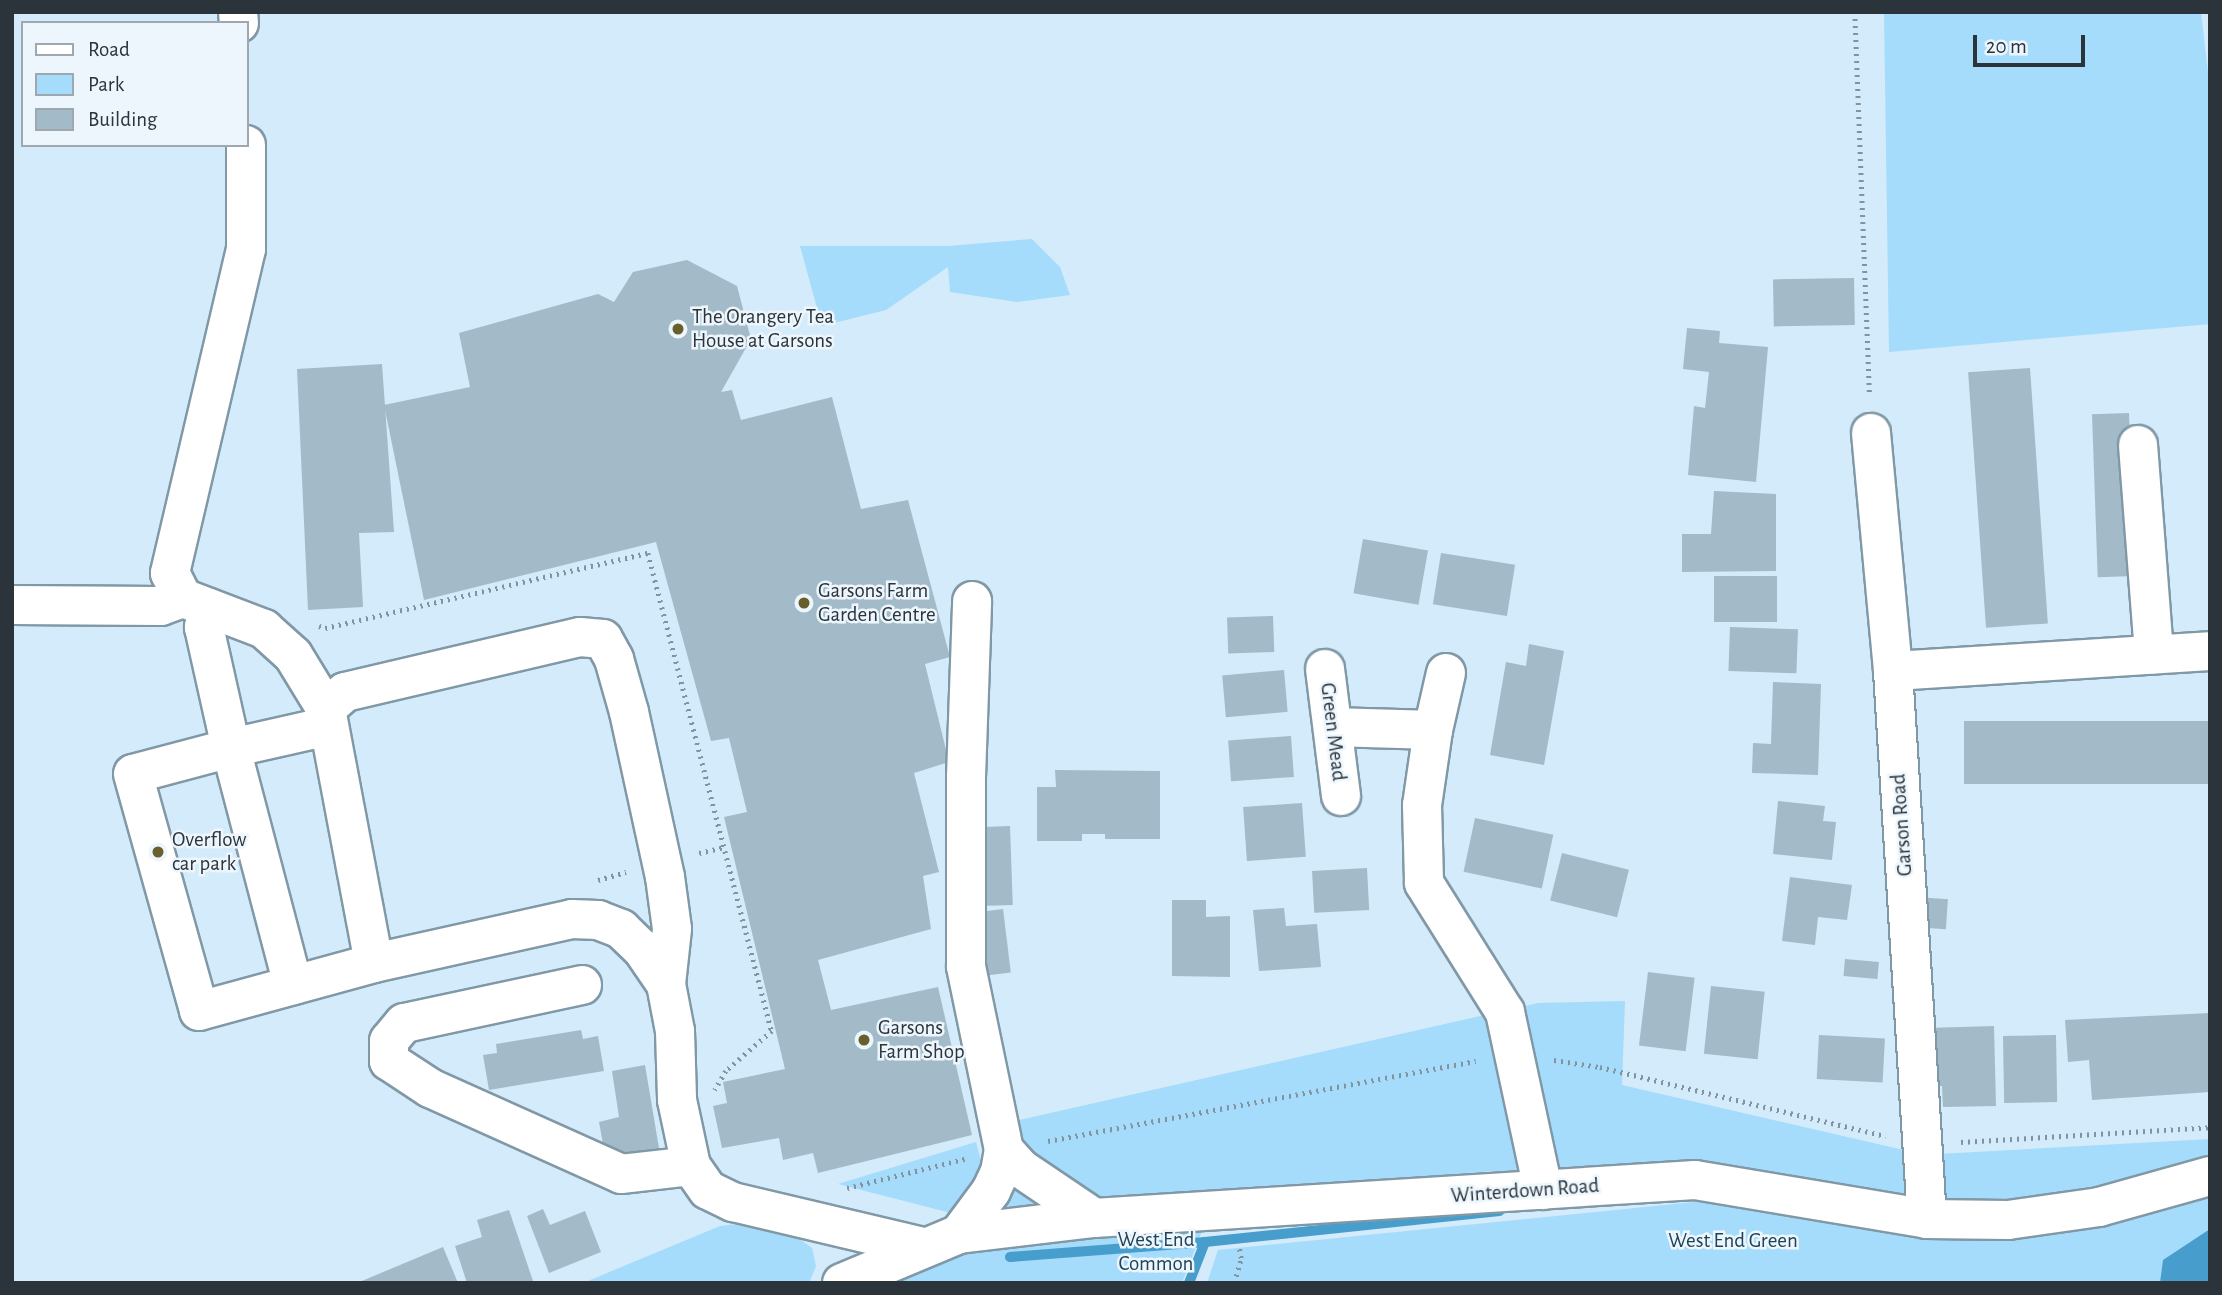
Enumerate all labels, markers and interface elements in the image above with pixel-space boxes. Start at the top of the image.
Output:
legend [21,21,248,147]
scale bar [1977,21,2089,65]
text: 20 m [1986,36,2027,57]
text: Road [88,39,130,60]
text: Park [88,74,124,95]
text: Building [88,109,157,130]
place label: The Orangery Tea House at Garsons [692,304,834,354]
marker: The Orangery Tea House at Garsons [670,321,686,337]
place label: Garsons Farm Garden Centre [818,578,936,628]
marker: Garsons Farm Garden Centre [796,595,812,611]
street label: Green Mead [1314,681,1352,783]
street label: Garson Road [1886,773,1918,877]
place label: Overflow car park [172,827,247,877]
marker: Overflow car park [150,844,166,860]
place label: Garsons Farm Shop [878,1015,965,1065]
marker: Garsons Farm Shop [856,1032,872,1048]
street label: Winterdown Road [1450,1173,1600,1209]
park label: West End Common [1117,1227,1195,1277]
park label: West End Green [1668,1228,1798,1254]

